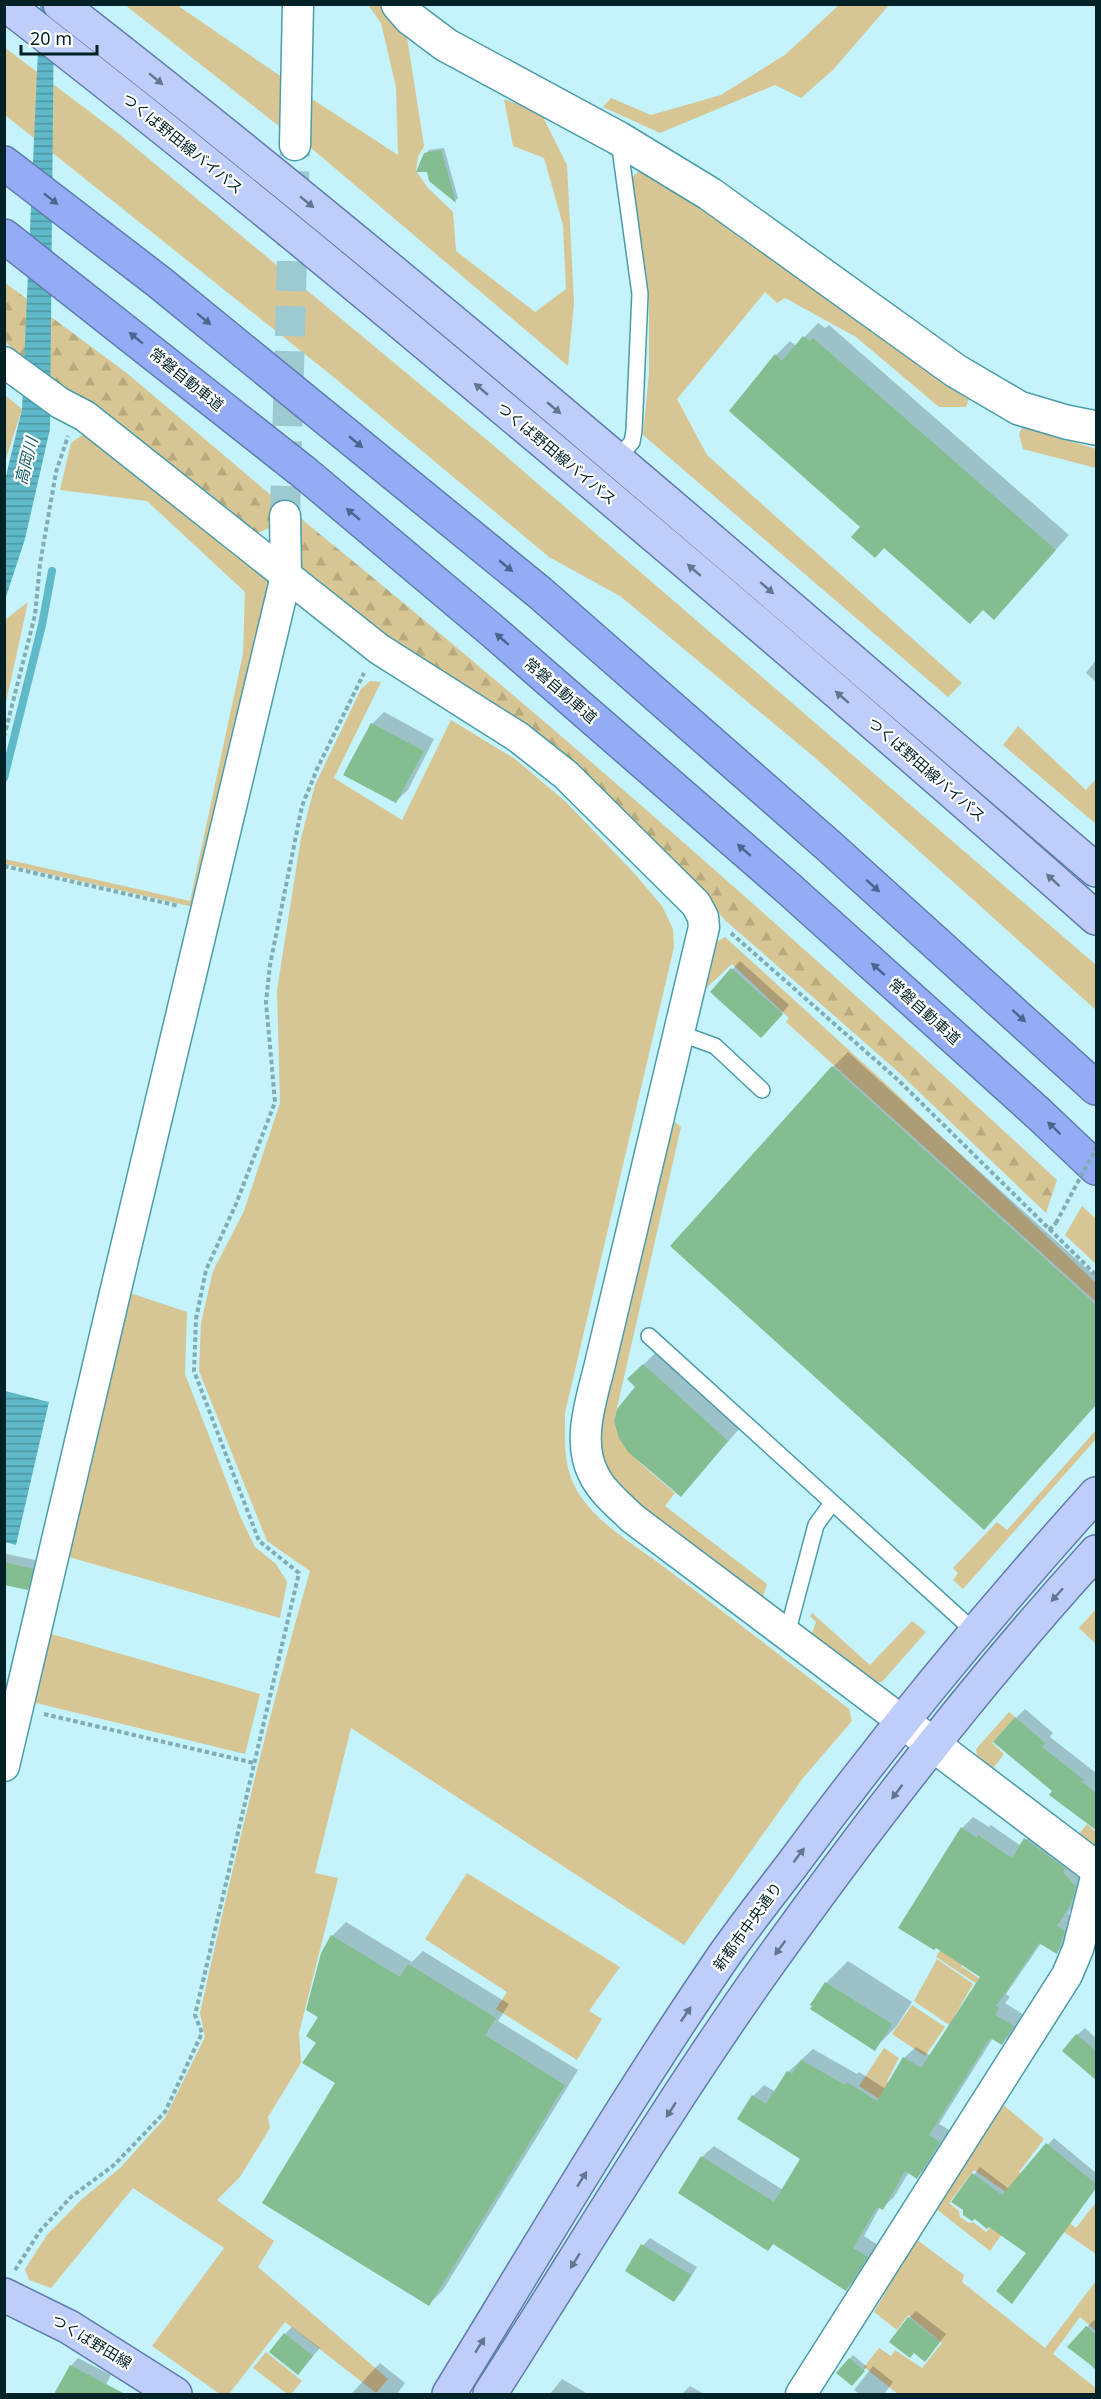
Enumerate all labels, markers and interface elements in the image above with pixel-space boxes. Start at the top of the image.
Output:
scale bar [21,18,98,56]
text: 20 m [30,26,72,50]
one-way arrow [148,73,164,86]
street label: つくば野田線バイパス [119,88,247,198]
one-way arrow [43,192,59,205]
one-way arrow [299,196,315,209]
one-way arrow [197,312,212,324]
one-way arrow [128,332,144,345]
street label: 常磐自動車道 [146,343,228,415]
one-way arrow [473,383,489,396]
street label: つくば野田線バイパス [493,397,621,509]
one-way arrow [546,401,562,414]
water label: 高岡川 [10,433,43,487]
one-way arrow [348,435,364,448]
one-way arrow [345,507,361,520]
one-way arrow [498,559,514,572]
one-way arrow [687,564,702,577]
one-way arrow [759,582,775,595]
one-way arrow [495,633,510,646]
street label: 常磐自動車道 [520,653,602,727]
one-way arrow [835,691,850,704]
street label: つくば野田線バイパス [864,712,990,826]
one-way arrow [737,844,752,857]
one-way arrow [1046,874,1061,887]
one-way arrow [865,879,880,892]
one-way arrow [871,963,886,976]
street label: 常磐自動車道 [885,973,965,1049]
one-way arrow [1011,1009,1026,1023]
one-way arrow [1048,1121,1062,1135]
one-way arrow [1051,1587,1064,1602]
one-way arrow [891,1784,903,1799]
one-way arrow [793,1847,805,1863]
street label: 新都市中央通り [708,1878,786,1974]
one-way arrow [774,1940,786,1956]
one-way arrow [680,2005,691,2022]
one-way arrow [665,2101,677,2117]
one-way arrow [577,2171,588,2187]
one-way arrow [569,2253,580,2269]
street label: つくば野田線 [48,2309,136,2373]
one-way arrow [474,2337,485,2353]

